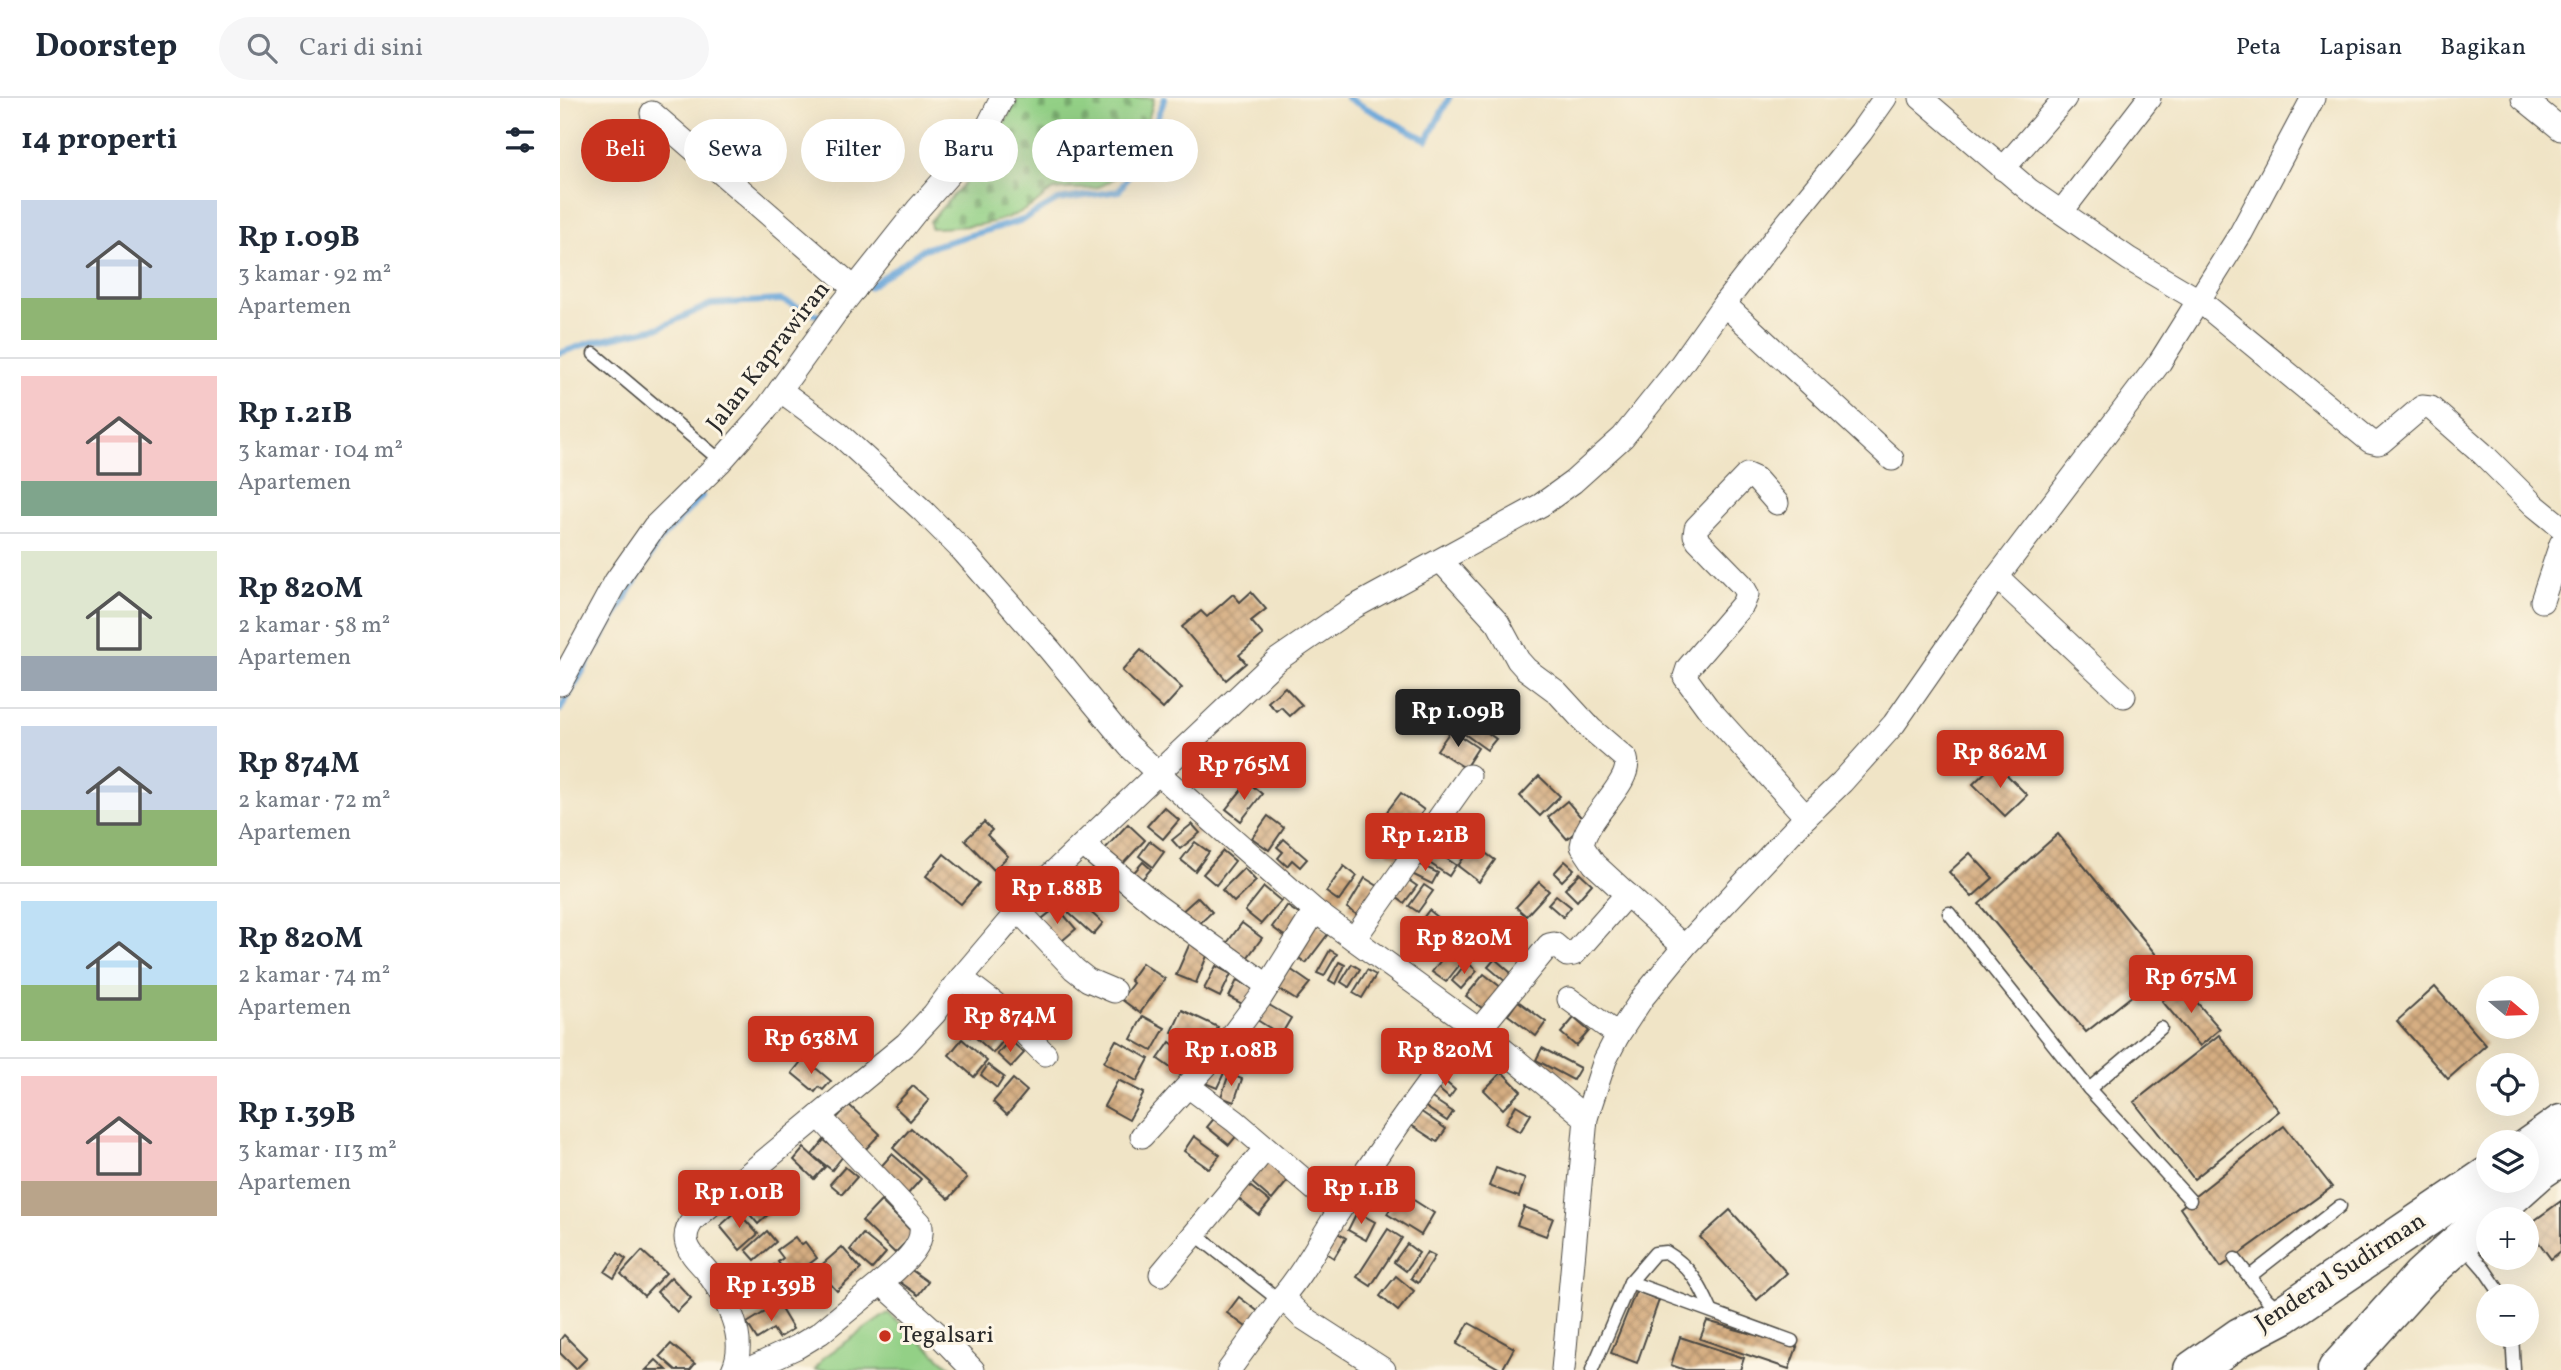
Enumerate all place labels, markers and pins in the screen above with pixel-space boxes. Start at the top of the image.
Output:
pin: Rp 1.09B [1386,690,1530,749]
pin: Rp 862M [1935,730,2065,790]
pin: Rp 765M [1179,742,1309,802]
pin: Rp 1.21B [1353,814,1497,873]
pin: Rp 1.88B [985,866,1129,926]
pin: Rp 820M [1399,916,1529,976]
pin: Rp 675M [2126,956,2256,1015]
pin: Rp 874M [945,995,1075,1054]
pin: Rp 638M [746,1016,876,1076]
pin: Rp 1.08B [1159,1028,1303,1088]
pin: Rp 820M [1380,1028,1510,1088]
pin: Rp 1.1B [1296,1166,1426,1226]
pin: Rp 1.01B [667,1170,811,1230]
pin: Rp 1.39B [699,1264,843,1323]
place label: Tegalsari [899,1319,994,1353]
marker: Tegalsari [877,1328,893,1344]

